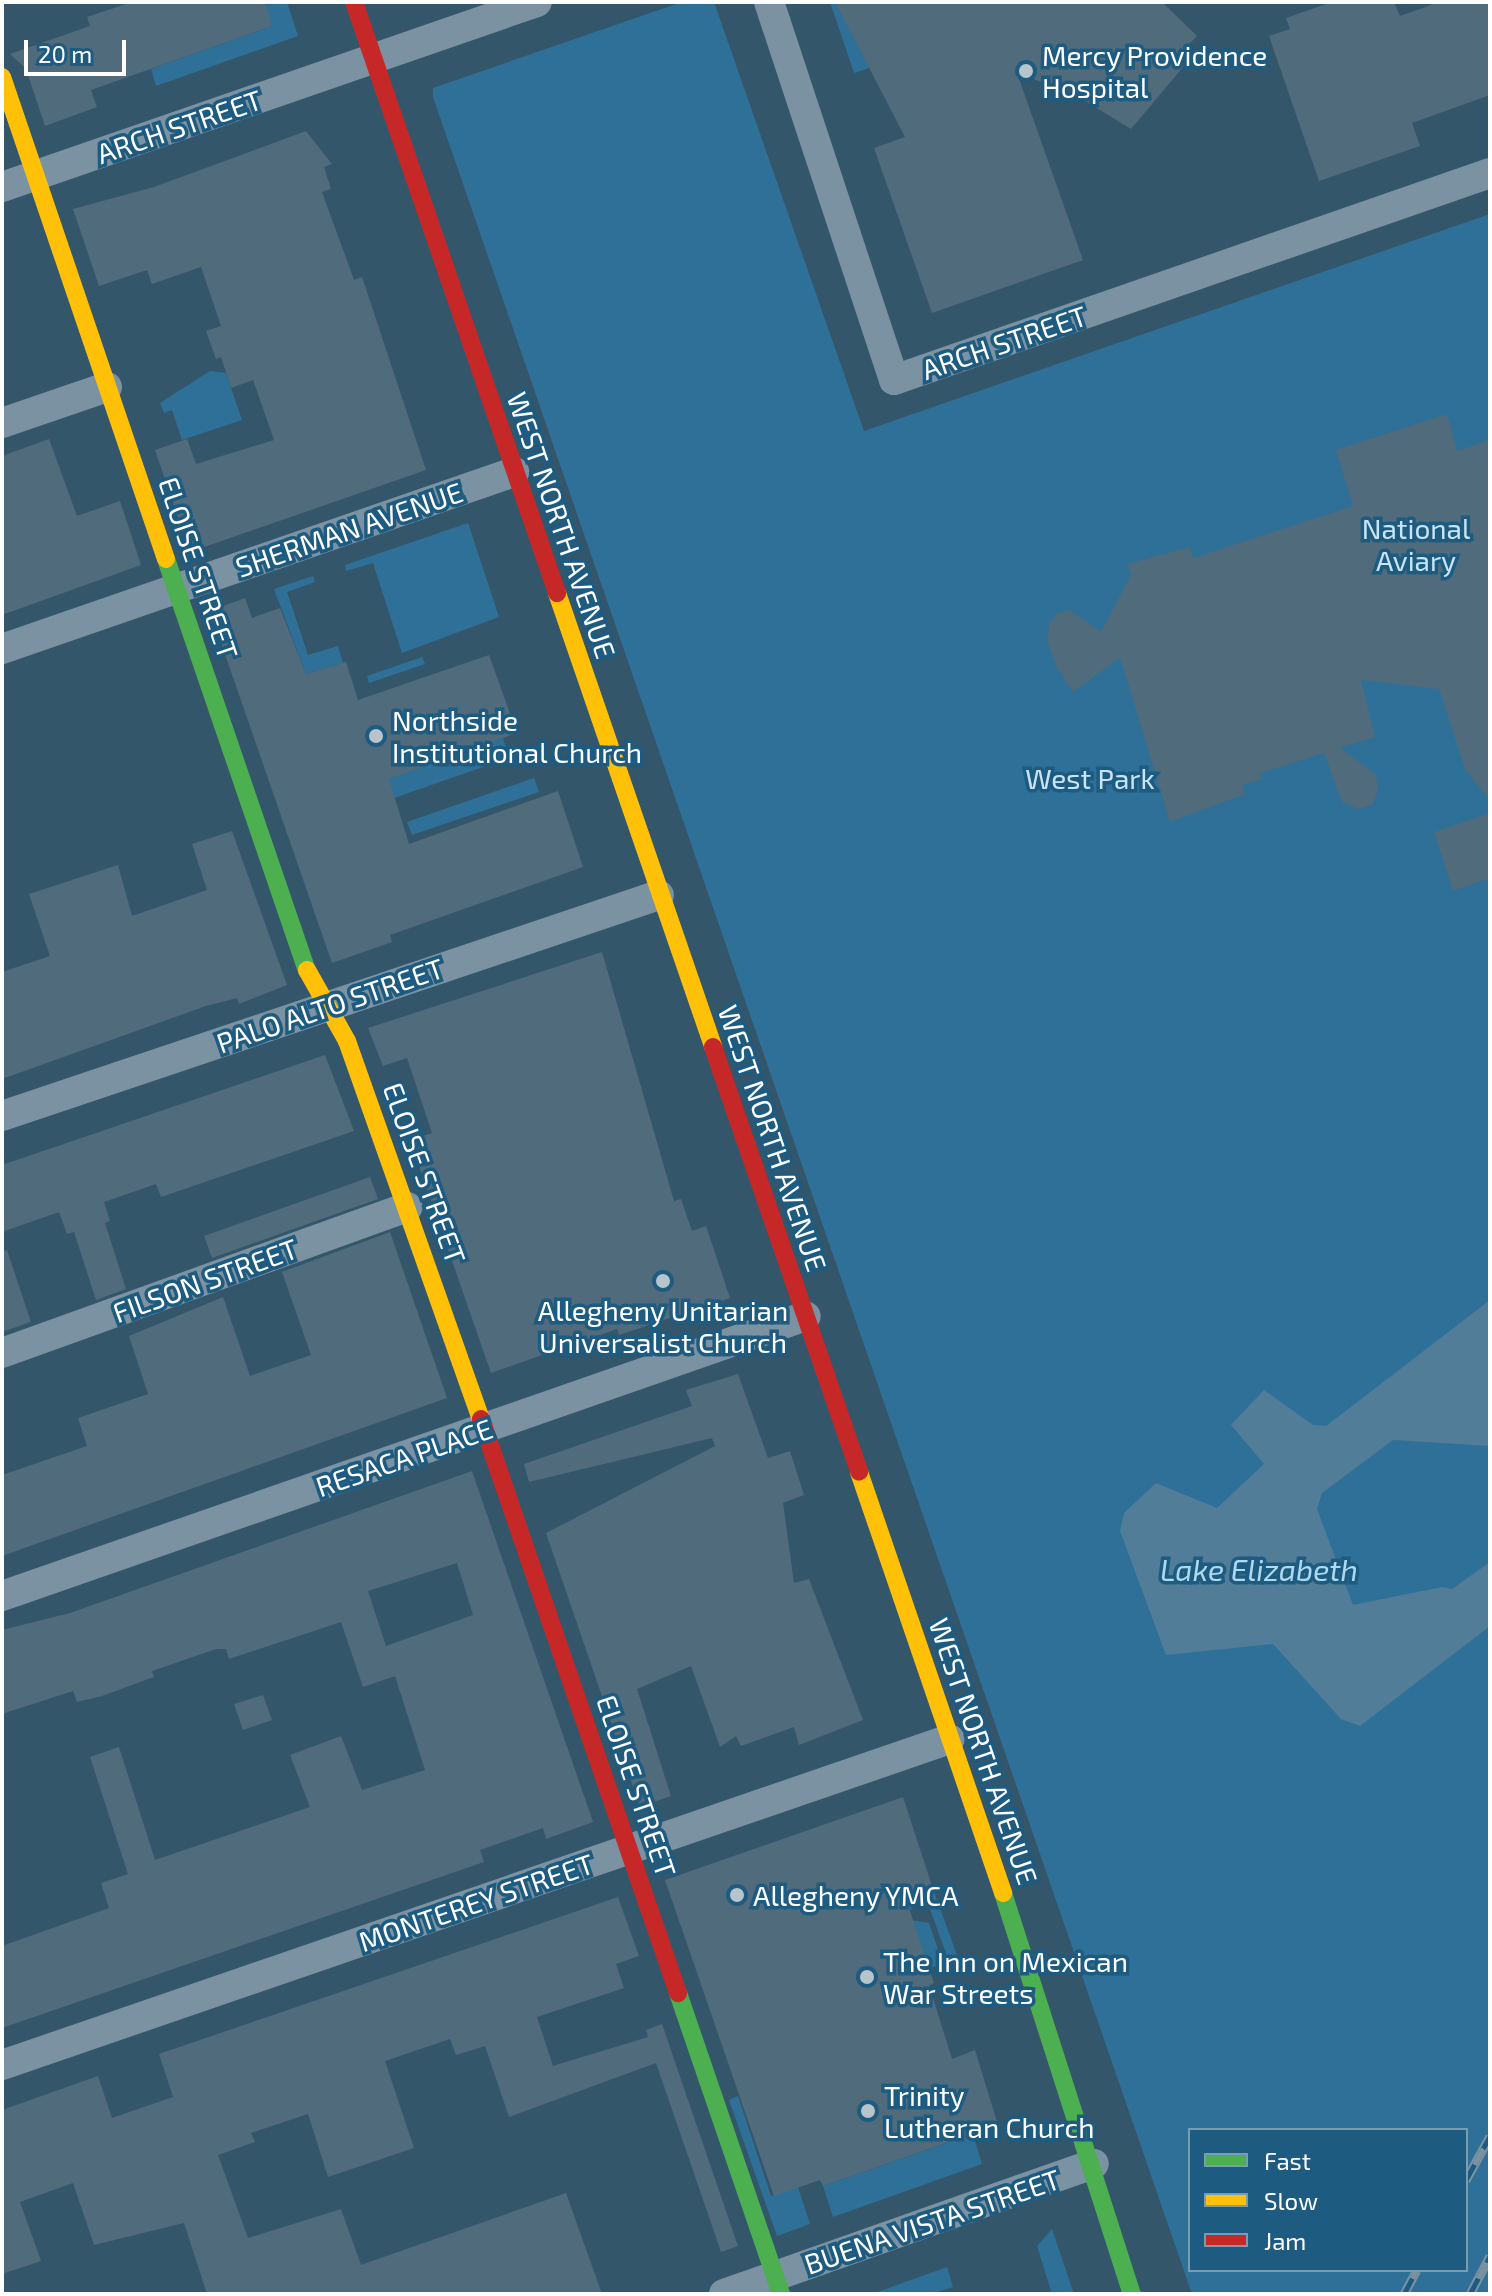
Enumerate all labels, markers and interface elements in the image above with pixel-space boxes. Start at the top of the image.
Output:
scale bar [28,24,130,74]
place label: Mercy Providence Hospital [1042,38,1268,104]
text: 20 m [38,39,92,68]
marker: Mercy Providence Hospital [1017,62,1035,80]
street label: ARCH STREET [92,82,266,170]
street label: ARCH STREET [917,298,1091,386]
street label: WEST NORTH AVENUE [500,387,624,663]
street label: ELOISE STREET [152,473,246,663]
street label: SHERMAN AVENUE [231,474,467,584]
park label: National Aviary [1362,511,1470,577]
place label: Northside Institutional Church [392,703,643,769]
marker: Northside Institutional Church [367,727,385,745]
park label: West Park [1025,761,1155,795]
street label: PALO ALTO STREET [212,950,448,1060]
street label: WEST NORTH AVENUE [711,1000,835,1276]
street label: ELOISE STREET [377,1078,473,1268]
street label: FILSON STREET [108,1231,302,1329]
marker: Allegheny Unitarian Universalist Church [654,1272,672,1290]
place label: Allegheny Unitarian Universalist Church [537,1293,789,1359]
street label: RESACA PLACE [311,1411,497,1503]
water label: Lake Elizabeth [1160,1551,1358,1587]
street label: WEST NORTH AVENUE [922,1613,1046,1889]
street label: ELOISE STREET [590,1691,684,1881]
street label: MONTEREY STREET [354,1846,598,1958]
place label: Allegheny YMCA [753,1878,960,1912]
marker: Allegheny YMCA [728,1886,746,1904]
place label: The Inn on Mexican War Streets [883,1944,1128,2010]
marker: The Inn on Mexican War Streets [858,1968,876,1986]
place label: Trinity Lutheran Church [884,2078,1094,2144]
marker: Trinity Lutheran Church [859,2102,877,2120]
legend [1188,2128,1468,2272]
text: Fast [1264,2146,1311,2175]
street label: BUENA VISTA STREET [799,2161,1065,2281]
text: Slow [1264,2186,1318,2215]
text: Jam [1264,2226,1306,2255]

